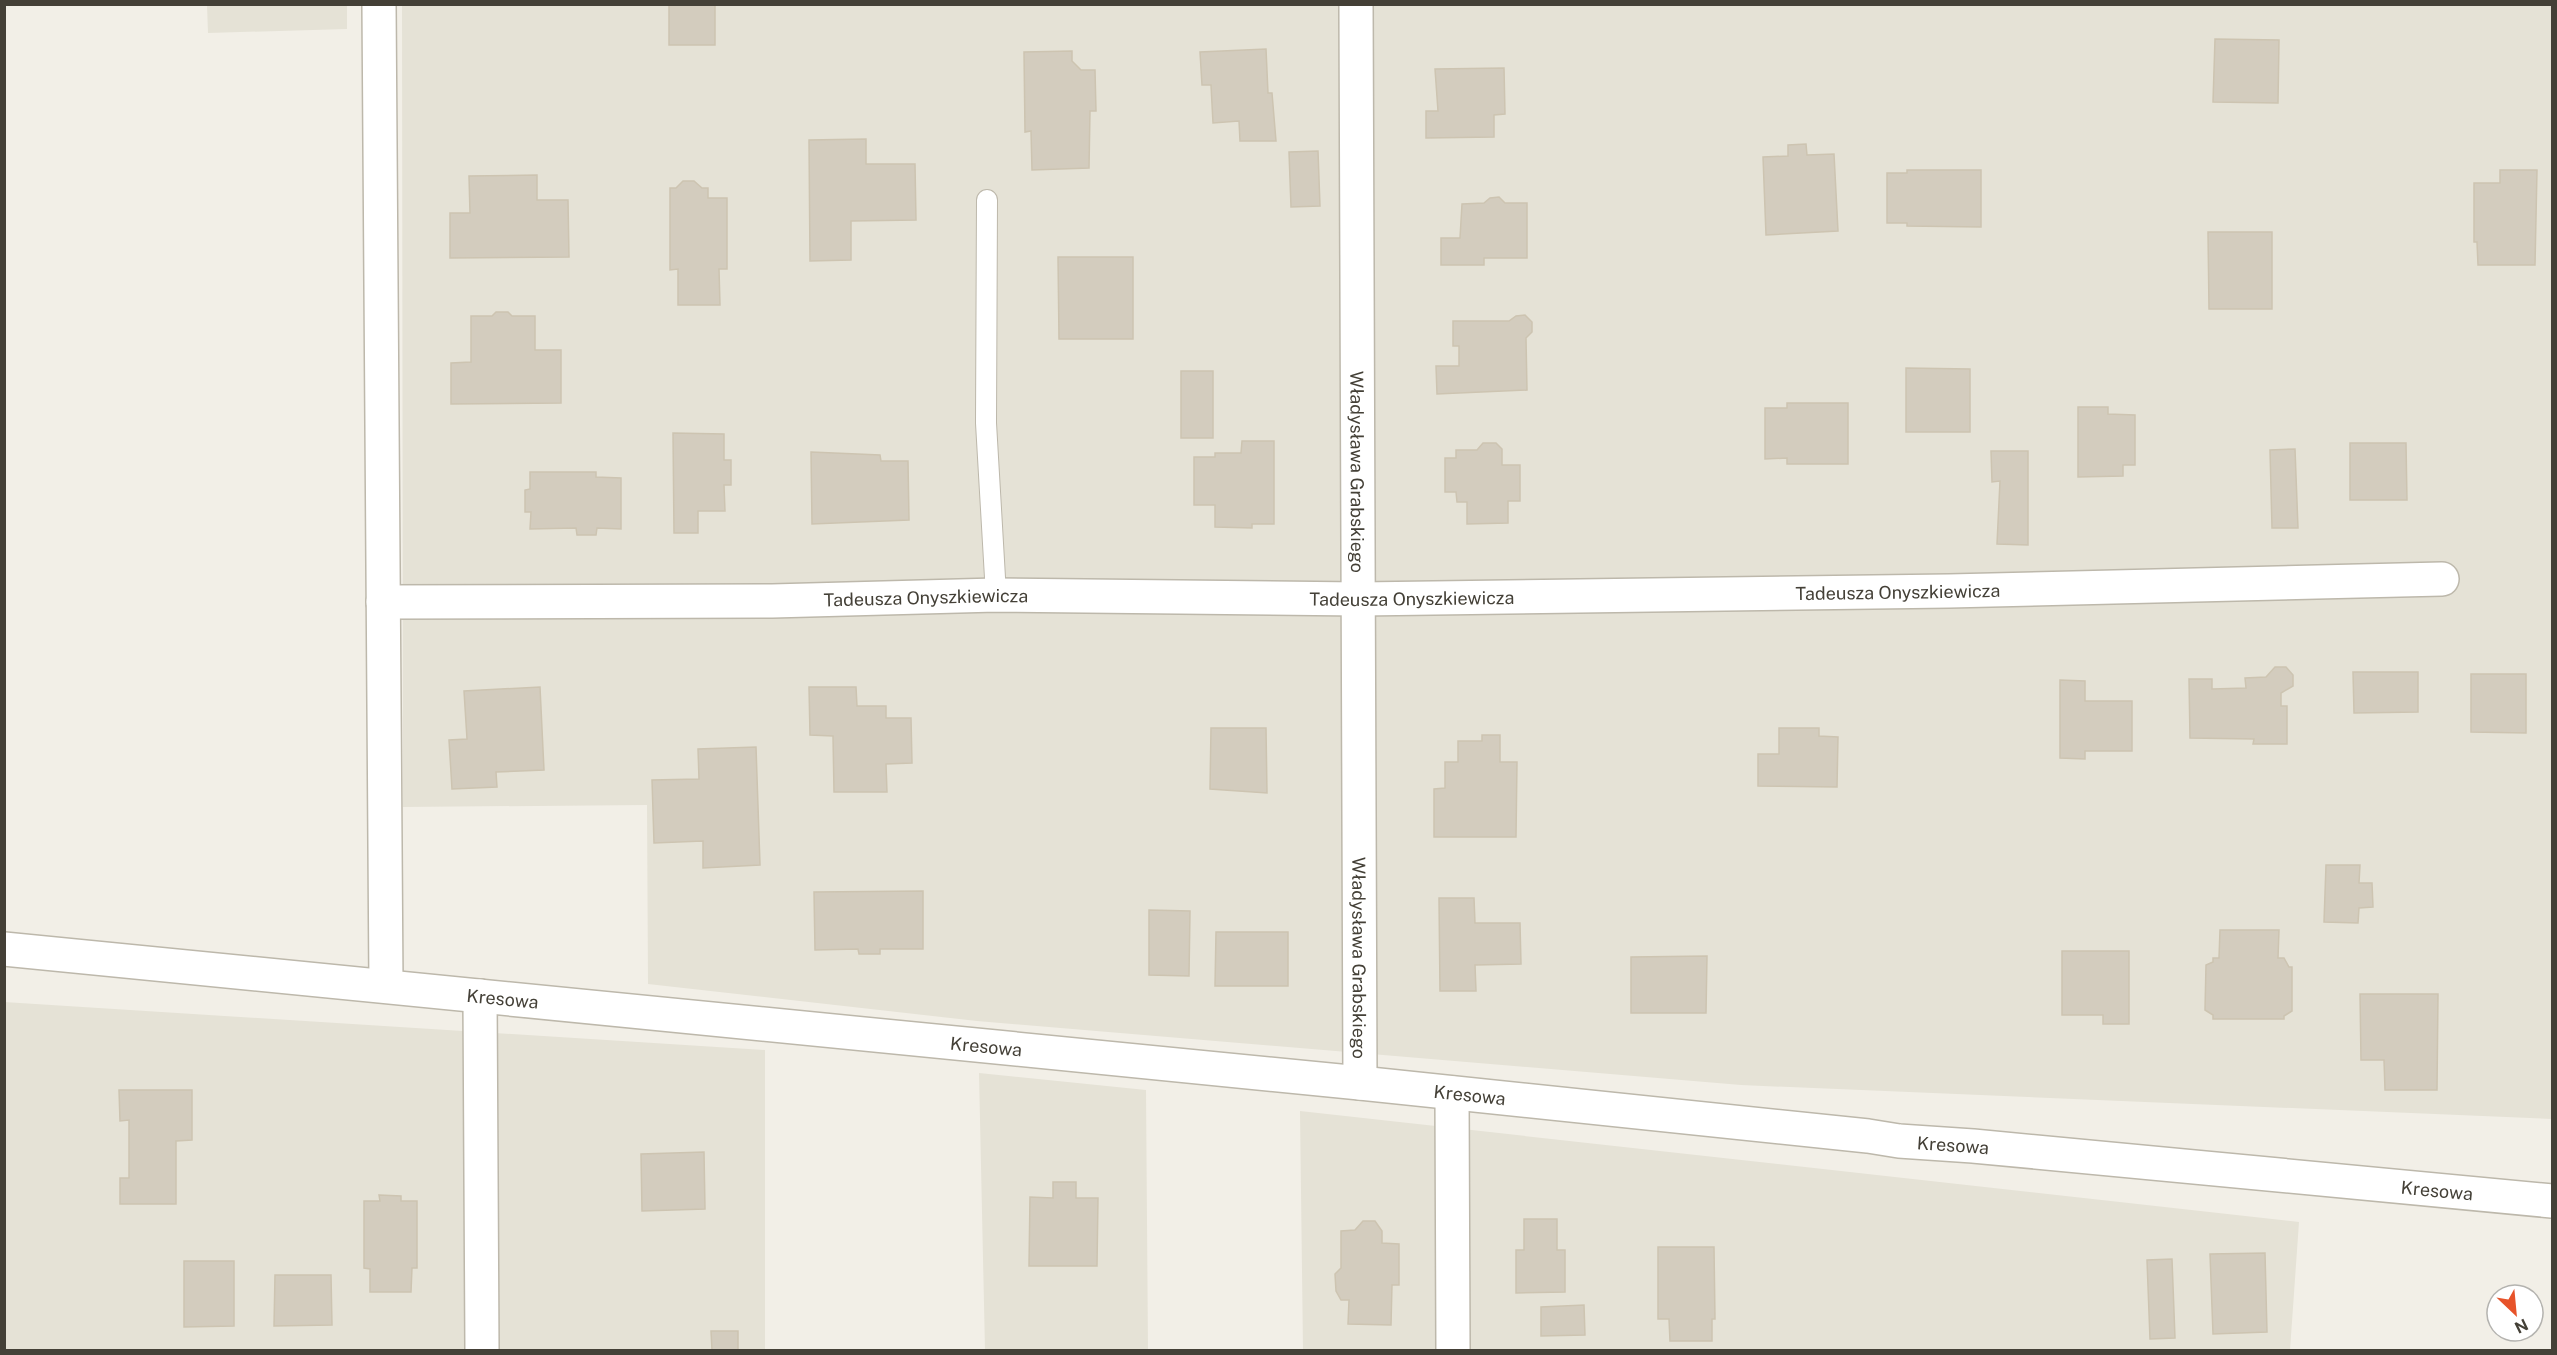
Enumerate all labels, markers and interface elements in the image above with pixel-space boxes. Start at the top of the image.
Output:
street label: Władysława Grabskiego [1347,371,1369,573]
street label: Tadeusza Onyszkiewicza [1795,579,2001,604]
street label: Tadeusza Onyszkiewicza [823,584,1028,610]
street label: Tadeusza Onyszkiewicza [1309,586,1514,610]
street label: Władysława Grabskiego [1349,857,1370,1059]
street label: Kresowa [466,984,540,1012]
street label: Kresowa [949,1032,1023,1060]
street label: Kresowa [1433,1080,1507,1109]
street label: Kresowa [1916,1132,1990,1158]
street label: Kresowa [2400,1176,2474,1204]
north arrow [2485,1283,2545,1343]
text: N [2512,1315,2531,1337]

